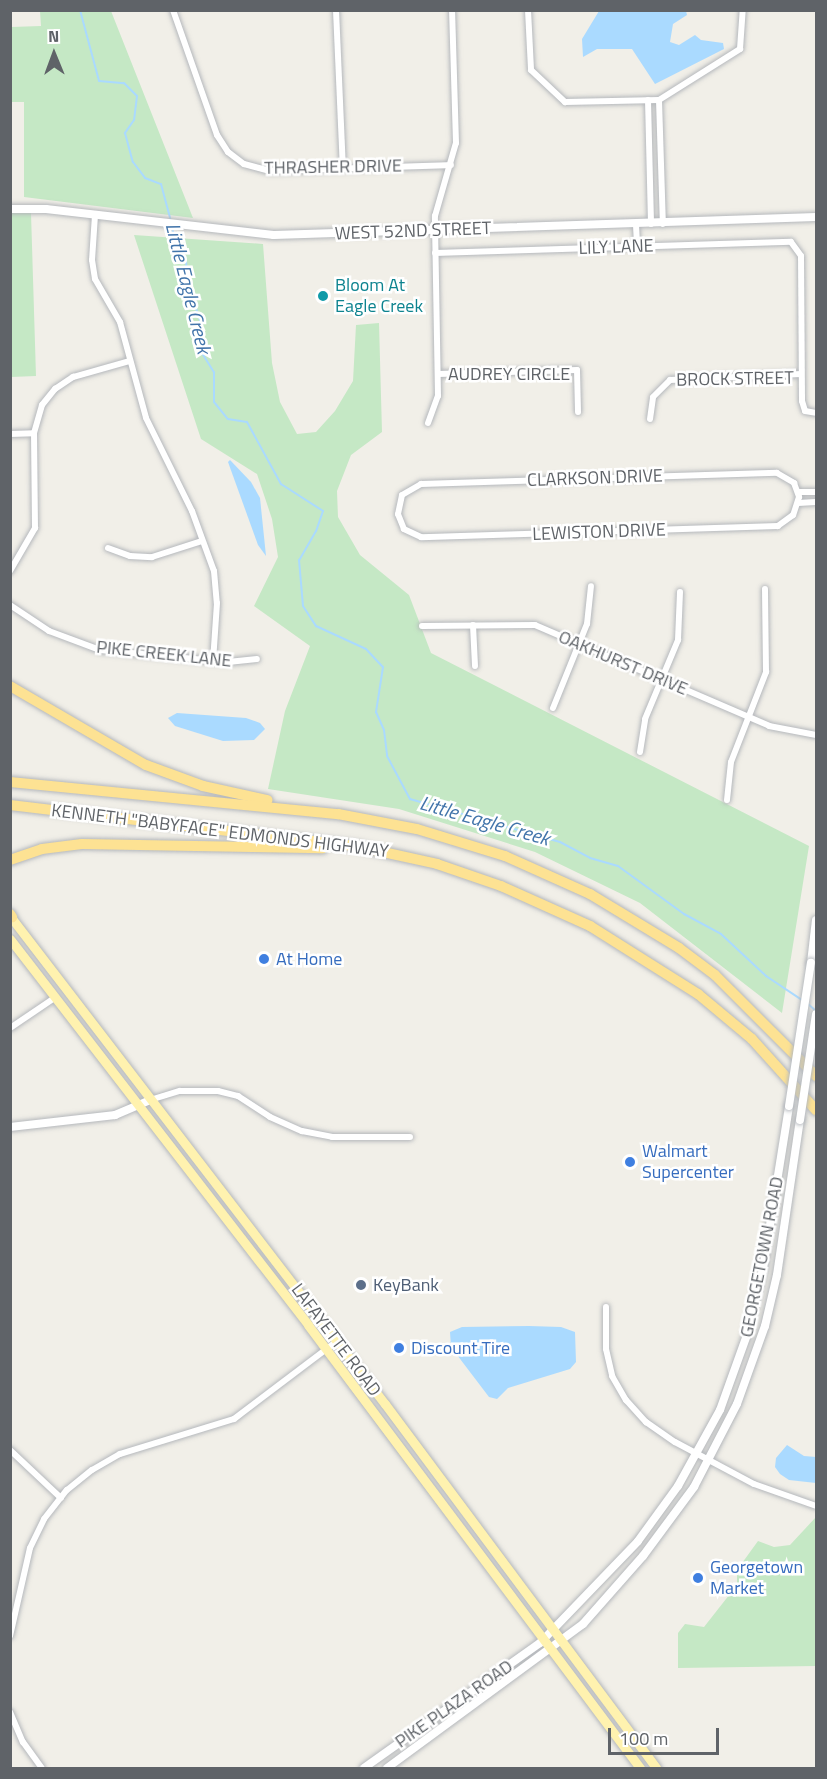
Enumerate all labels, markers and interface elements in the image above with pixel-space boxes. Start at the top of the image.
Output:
north arrow [24,24,84,84]
text: N [48,24,59,48]
street label: THRASHER DRIVE [264,155,402,179]
street label: WEST 52ND STREET [334,217,492,245]
water label: Little Eagle Creek [161,220,217,356]
street label: LILY LANE [578,235,654,259]
place label: Bloom At Eagle Creek [335,275,423,318]
marker: Bloom At Eagle Creek [316,289,330,303]
street label: AUDREY CIRCLE [448,363,570,385]
street label: BROCK STREET [676,367,794,391]
street label: CLARKSON DRIVE [527,465,663,491]
street label: LEWISTON DRIVE [532,519,666,545]
street label: OAKHURST DRIVE [555,626,691,700]
street label: PIKE CREEK LANE [95,636,233,672]
water label: Little Eagle Creek [417,790,553,850]
street label: KENNETH "BABYFACE" EDMONDS HIGHWAY [50,800,390,862]
place label: At Home [276,948,342,970]
marker: At Home [257,952,271,966]
place label: Walmart Supercenter [642,1141,734,1184]
marker: Walmart Supercenter [623,1155,637,1169]
street label: GEORGETOWN ROAD [736,1175,788,1339]
place label: KeyBank [373,1274,439,1296]
marker: KeyBank [354,1278,368,1292]
street label: LAFAYETTE ROAD [287,1279,385,1401]
place label: Discount Tire [411,1337,510,1359]
marker: Discount Tire [392,1341,406,1355]
place label: Georgetown Market [710,1557,803,1600]
marker: Georgetown Market [691,1571,705,1585]
street label: PIKE PLAZA ROAD [391,1655,517,1753]
scale bar [611,1716,722,1754]
text: 100 m [619,1725,668,1752]

